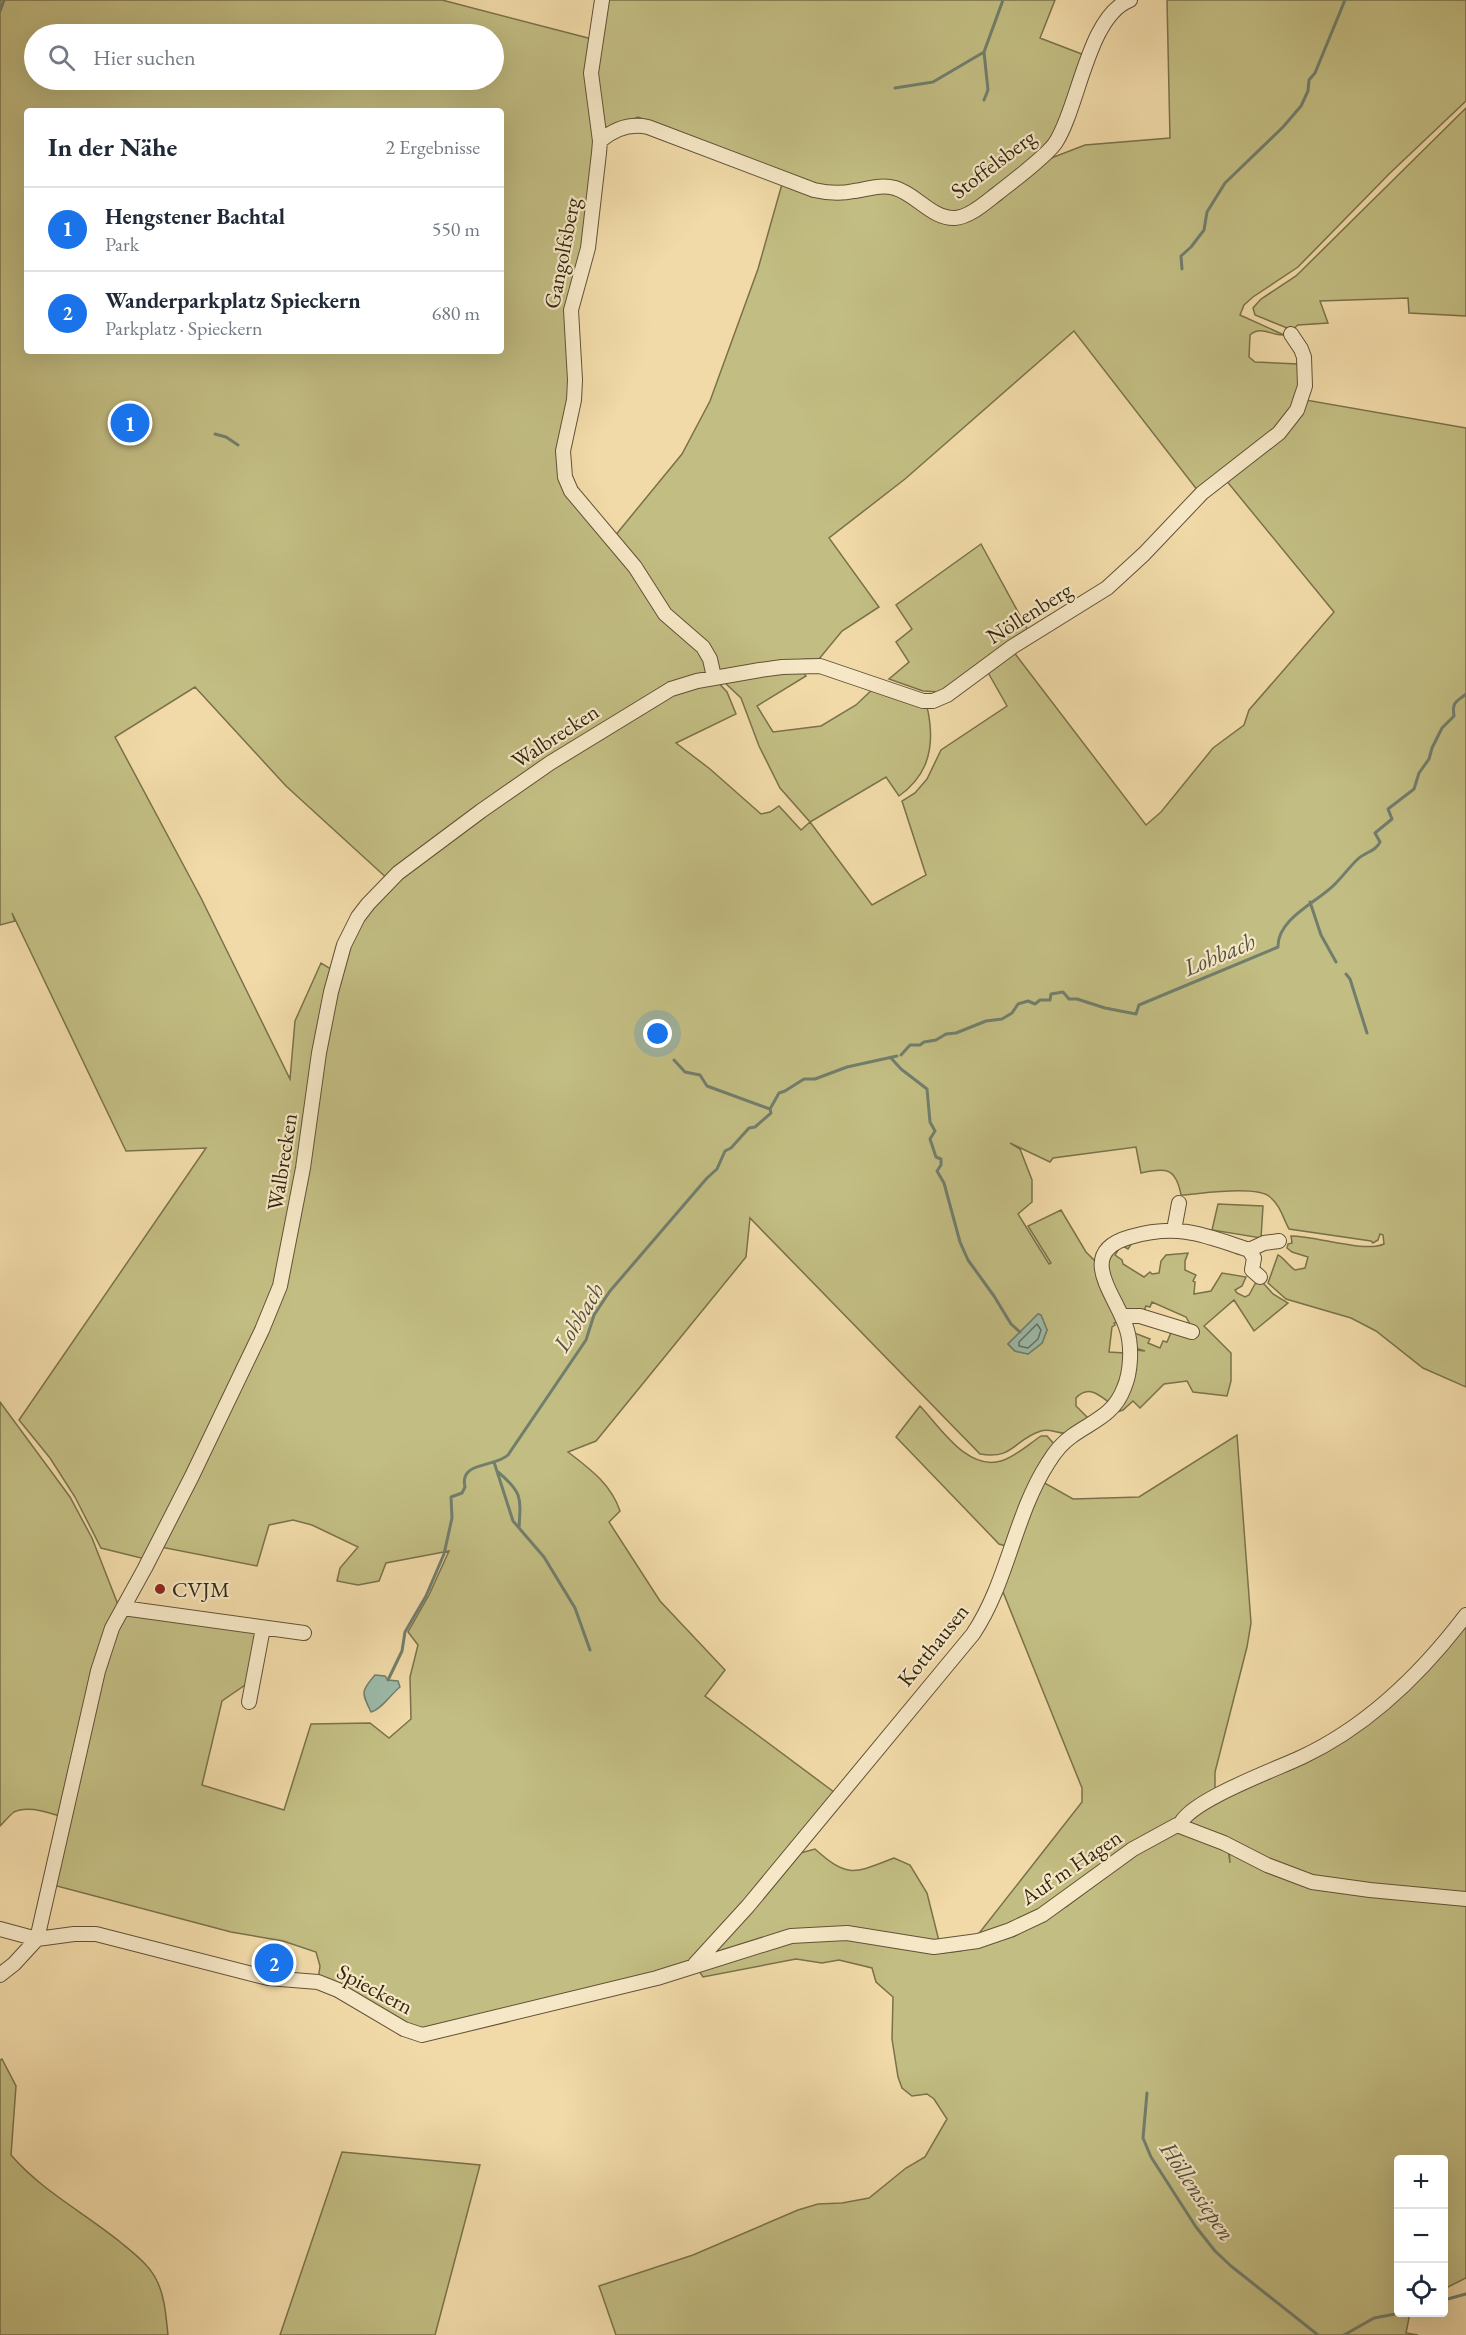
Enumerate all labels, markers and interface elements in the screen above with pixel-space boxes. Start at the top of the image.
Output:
search box [24,24,504,90]
icon: search [45,41,78,74]
text: Hier suchen [93,43,196,72]
street label: Stoffelsberg [945,122,1042,205]
text: In der Nähe [48,130,177,164]
text: 2 Ergebnisse [385,134,480,160]
street label: Gangolfsberg [537,194,587,311]
text: Hengstener Bachtal [105,202,285,231]
text: 1 [62,216,73,242]
text: 550 m [432,216,480,242]
text: Park [105,231,139,257]
text: Wanderparkplatz Spieckern [105,286,361,315]
text: 2 [62,300,73,326]
text: 680 m [432,300,480,326]
text: Parkplatz · Spieckern [105,315,263,341]
pin: 1 [110,400,150,446]
street label: Nöllenberg [981,575,1078,651]
street label: Walbrecken [506,697,605,775]
water label: Lohbach [1177,925,1260,983]
your location [643,1019,672,1048]
street label: Walbrecken [260,1111,304,1213]
water label: Lohbach [545,1277,611,1358]
place label: CVJM [172,1575,230,1604]
marker: CVJM [153,1582,167,1596]
street label: Kotthausen [891,1597,976,1692]
street label: Auf'm Hagen [1014,1822,1128,1912]
pin: 2 [254,1940,294,1986]
street label: Spieckern [332,1957,418,2021]
water label: Höllensiepen [1153,2134,1243,2247]
map controls [1394,2155,1448,2317]
button: + [1394,2155,1448,2209]
button: − [1394,2209,1448,2263]
button: locate [1394,2263,1448,2317]

